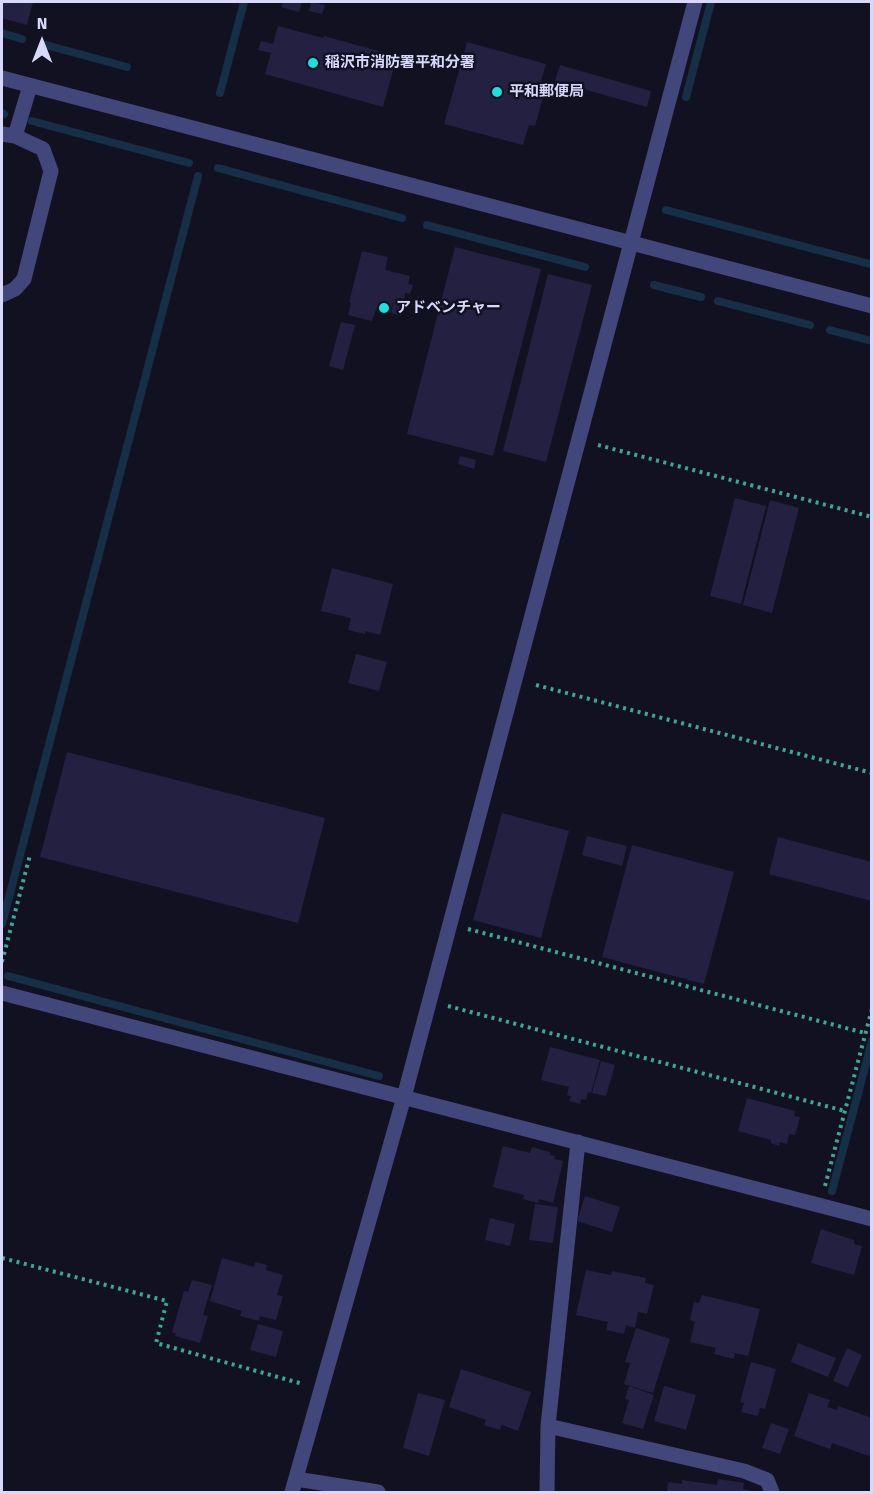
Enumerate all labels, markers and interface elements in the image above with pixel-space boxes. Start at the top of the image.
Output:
north arrow [12,12,72,72]
text: N [37,14,47,33]
place label: 稲沢市消防署平和分署 [325,54,475,72]
marker: 稲沢市消防署平和分署 [306,56,320,70]
place label: 平和郵便局 [509,83,584,101]
marker: 平和郵便局 [490,85,504,99]
place label: アドベンチャー [396,299,501,317]
marker: アドベンチャー [377,301,391,315]

